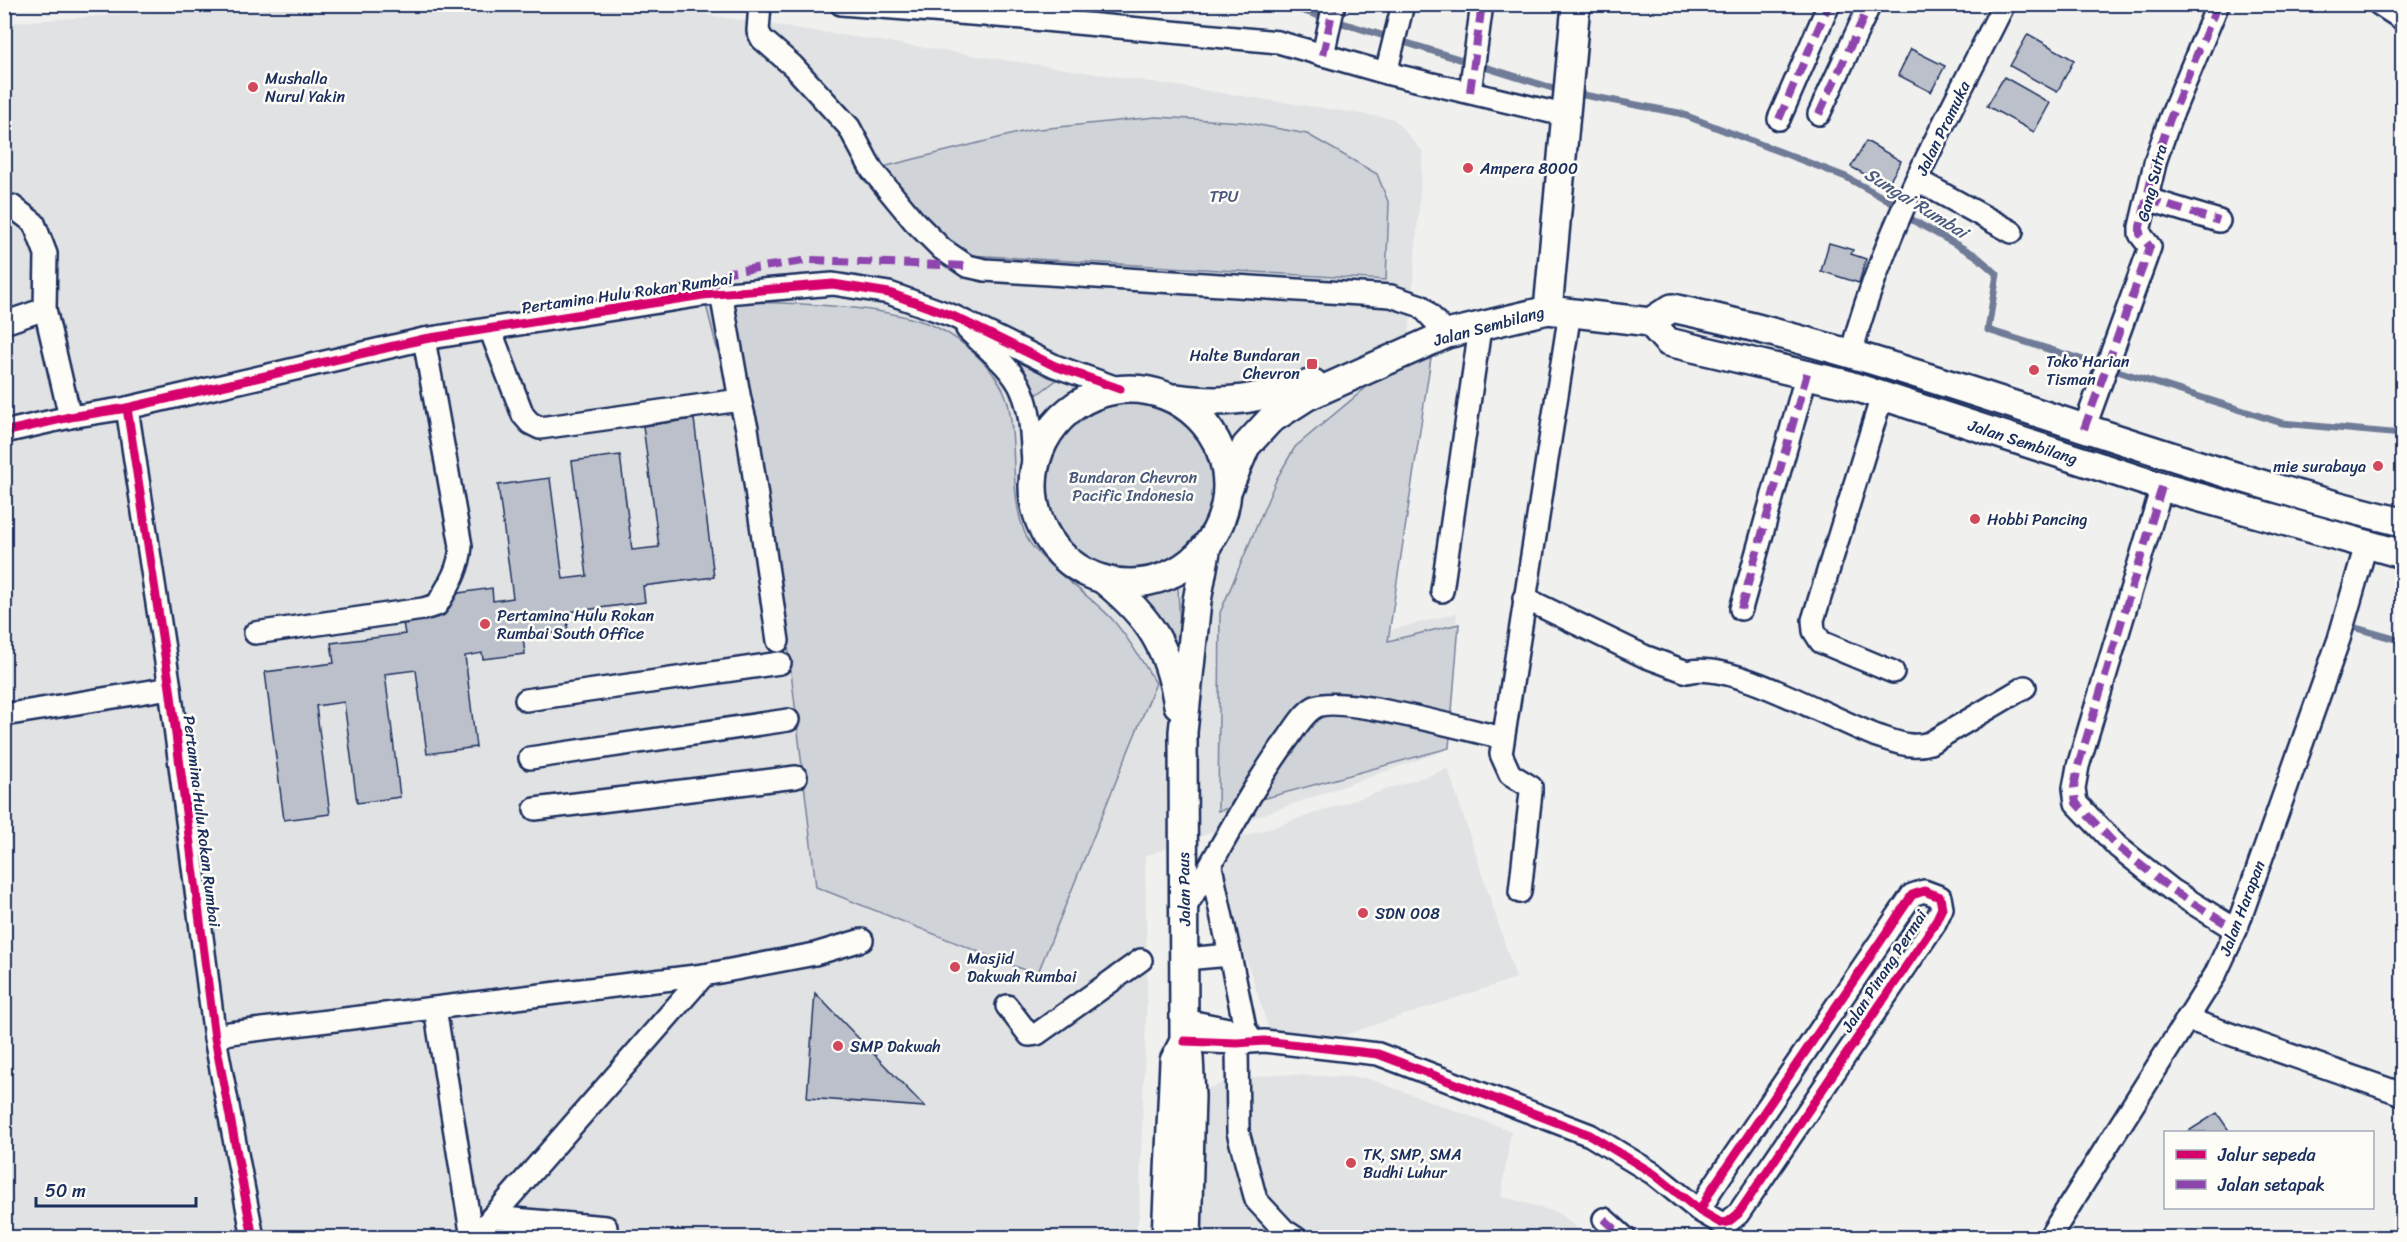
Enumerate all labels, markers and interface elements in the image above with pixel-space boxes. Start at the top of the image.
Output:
place label: Mushalla Nurul Yakin [265,64,346,111]
street label: Jalan Pramuka [1907,75,1979,181]
marker: Mushalla Nurul Yakin [246,80,260,94]
street label: Gang Sutra [2128,141,2176,225]
place label: Ampera 8000 [1479,154,1578,183]
water label: Sungai Rumbai [1858,159,1977,250]
marker: Ampera 8000 [1461,161,1475,175]
park label: TPU [1210,182,1239,211]
street label: Pertamina Hulu Rokan Rumbai [520,264,735,322]
street label: Jalan Sembilang [1429,297,1548,355]
place label: Halte Bundaran Chevron [1189,341,1300,388]
place label: Toko Harian Tisman [2046,347,2130,394]
marker: Halte Bundaran Chevron [1305,357,1319,371]
marker: Toko Harian Tisman [2027,363,2041,377]
street label: Jalan Sembilang [1964,410,2081,473]
place label: mie surabaya [2273,452,2366,481]
marker: mie surabaya [2371,459,2385,473]
park label: Bundaran Chevron Pacific Indonesia [1069,463,1198,510]
place label: Hobbi Pancing [1987,505,2088,534]
marker: Hobbi Pancing [1968,512,1982,526]
place label: Pertamina Hulu Rokan Rumbai South Office [497,601,655,648]
marker: Pertamina Hulu Rokan Rumbai South Office [478,617,492,631]
street label: Pertamina Hulu Rokan Rumbai [175,714,229,929]
street label: Jalan Paus [1169,852,1199,927]
street label: Jalan Harapan [2210,856,2274,961]
place label: SDN 008 [1375,899,1440,928]
street label: Jalan Pinang Permai [1833,903,1935,1039]
marker: SDN 008 [1356,906,1370,920]
place label: Masjid Dakwah Rumbai [967,944,1077,991]
marker: Masjid Dakwah Rumbai [948,960,962,974]
place label: SMP Dakwah [850,1032,941,1061]
marker: SMP Dakwah [831,1039,845,1053]
legend [2164,1131,2374,1209]
text: Jalur sepeda [2217,1139,2317,1171]
place label: TK, SMP, SMA Budhi Luhur [1363,1140,1462,1187]
marker: TK, SMP, SMA Budhi Luhur [1344,1156,1358,1170]
text: Jalan setapak [2217,1169,2325,1201]
scale bar [36,1170,196,1208]
text: 50 m [45,1175,86,1207]

